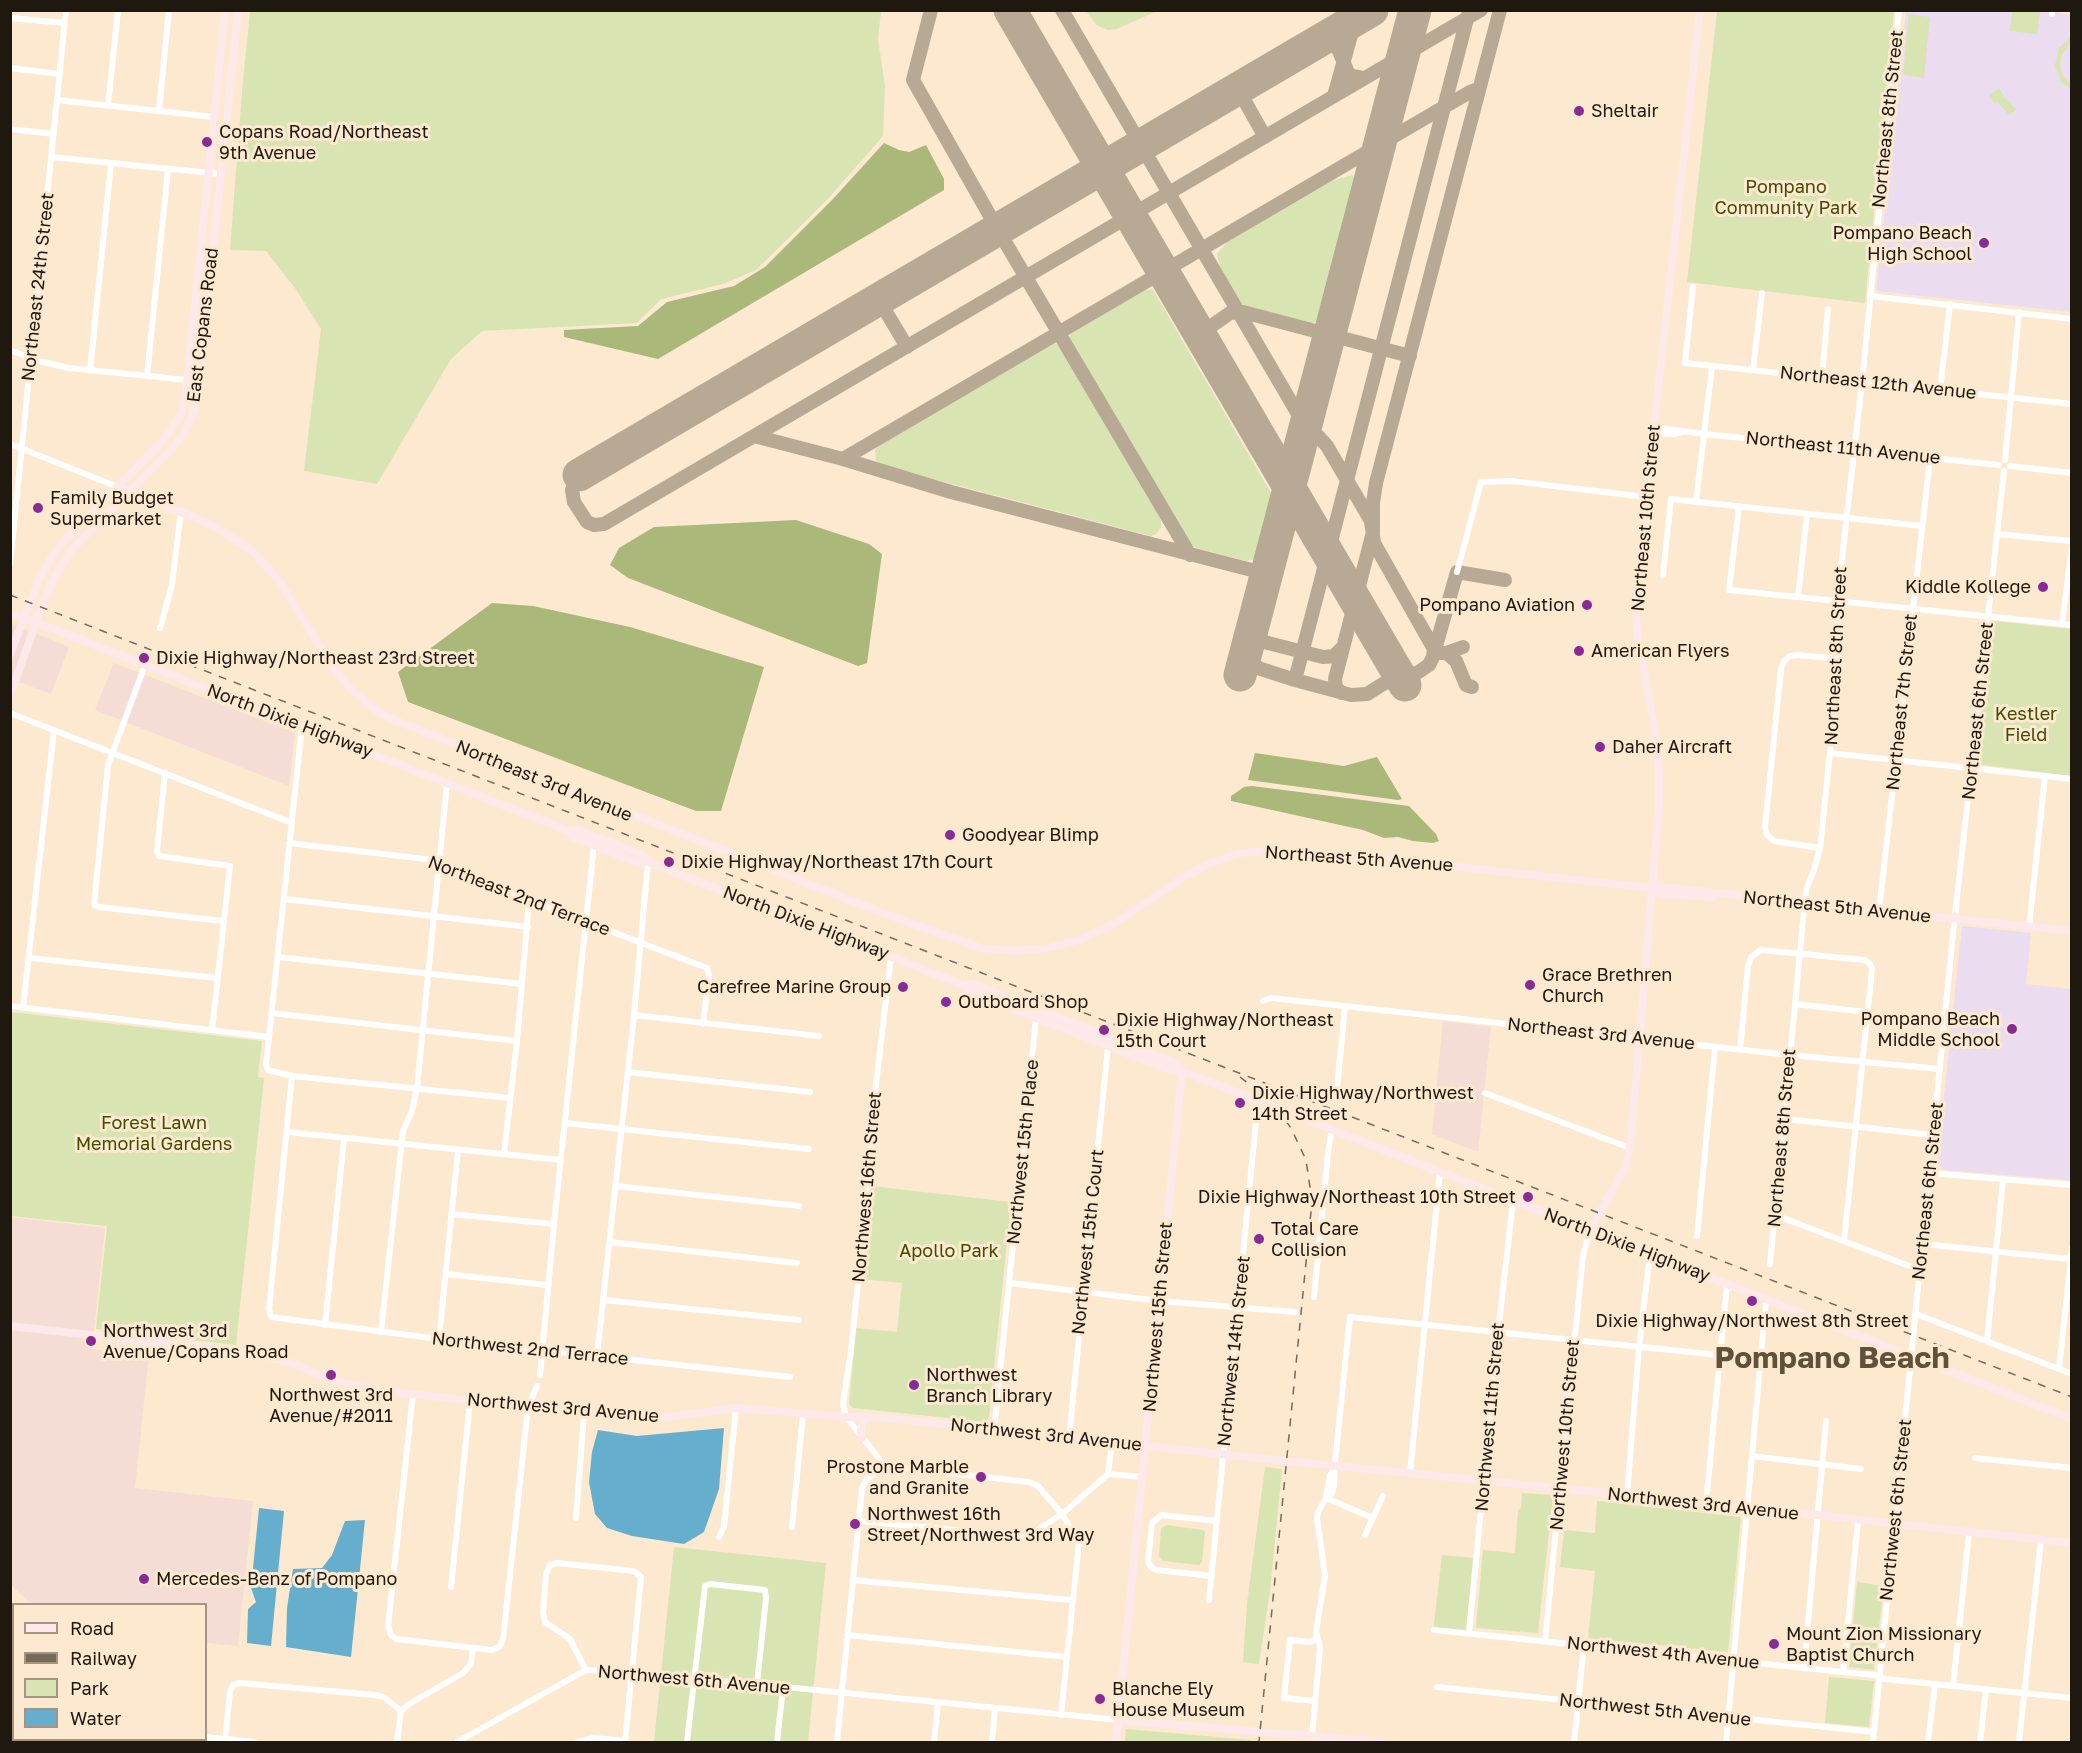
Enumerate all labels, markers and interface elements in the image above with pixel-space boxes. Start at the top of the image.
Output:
street label: Northeast 8th Street [1868,29,1908,209]
place label: Sheltair [1591,100,1659,122]
marker: Sheltair [1572,104,1586,118]
place label: Copans Road/Northeast 9th Avenue [219,121,429,164]
marker: Copans Road/Northeast 9th Avenue [200,135,214,149]
park label: Pompano Community Park [1715,176,1857,219]
street label: Northeast 24th Street [17,192,59,382]
place label: Pompano Beach High School [1833,222,1972,264]
marker: Pompano Beach High School [1977,236,1991,250]
street label: East Copans Road [183,246,223,404]
street label: Northeast 12th Avenue [1779,362,1977,404]
street label: Northeast 10th Street [1627,423,1665,613]
street label: Northeast 11th Avenue [1745,427,1941,469]
place label: Family Budget Supermarket [50,487,174,530]
marker: Family Budget Supermarket [31,501,45,515]
street label: Northeast 8th Street [1821,566,1851,746]
place label: Kiddle Kollege [1905,576,2031,598]
marker: Kiddle Kollege [2036,580,2050,594]
place label: Pompano Aviation [1419,594,1575,616]
marker: Pompano Aviation [1580,598,1594,612]
street label: Northeast 7th Street [1882,613,1922,791]
street label: Northeast 6th Street [1958,621,1998,801]
place label: American Flyers [1591,640,1730,662]
marker: American Flyers [1572,644,1586,658]
place label: Dixie Highway/Northeast 23rd Street [156,647,475,669]
marker: Dixie Highway/Northeast 23rd Street [137,651,151,665]
street label: North Dixie Highway [204,679,376,763]
park label: Kestler Field [1995,703,2057,746]
street label: Northeast 3rd Avenue [453,736,635,826]
place label: Daher Aircraft [1612,736,1732,758]
marker: Daher Aircraft [1593,740,1607,754]
place label: Goodyear Blimp [962,824,1099,846]
marker: Goodyear Blimp [943,828,957,842]
street label: Northeast 5th Avenue [1264,842,1454,876]
street label: Northeast 2nd Terrace [425,851,613,941]
place label: Dixie Highway/Northeast 17th Court [681,851,993,873]
marker: Dixie Highway/Northeast 17th Court [662,855,676,869]
street label: North Dixie Highway [720,881,892,965]
street label: Northeast 5th Avenue [1742,886,1932,928]
place label: Grace Brethren Church [1542,964,1672,1006]
place label: Carefree Marine Group [697,976,891,998]
marker: Grace Brethren Church [1523,978,1537,992]
marker: Carefree Marine Group [896,980,910,994]
place label: Outboard Shop [958,991,1088,1013]
marker: Outboard Shop [939,995,953,1009]
place label: Pompano Beach Middle School [1861,1008,2000,1050]
place label: Dixie Highway/Northeast 15th Court [1116,1009,1334,1052]
street label: Northeast 3rd Avenue [1506,1013,1696,1055]
marker: Pompano Beach Middle School [2005,1022,2019,1036]
marker: Dixie Highway/Northeast 15th Court [1097,1023,1111,1037]
street label: Northeast 8th Street [1763,1048,1801,1228]
street label: Northwest 15th Place [1003,1058,1043,1246]
place label: Dixie Highway/Northwest 14th Street [1252,1082,1474,1124]
street label: Northwest 16th Street [848,1091,886,1283]
marker: Dixie Highway/Northwest 14th Street [1233,1096,1247,1110]
street label: Northeast 6th Street [1908,1101,1948,1281]
park label: Forest Lawn Memorial Gardens [76,1112,232,1154]
street label: Northwest 15th Court [1068,1148,1108,1336]
place label: Dixie Highway/Northeast 10th Street [1198,1186,1516,1208]
marker: Dixie Highway/Northeast 10th Street [1521,1190,1535,1204]
street label: North Dixie Highway [1541,1203,1713,1287]
place label: Total Care Collision [1271,1218,1359,1260]
street label: Northwest 15th Street [1139,1221,1177,1413]
marker: Total Care Collision [1252,1232,1266,1246]
park label: Apollo Park [899,1240,999,1262]
street label: Northwest 14th Street [1213,1255,1255,1447]
marker: Dixie Highway/Northwest 8th Street [1745,1294,1759,1308]
place label: Dixie Highway/Northwest 8th Street [1595,1310,1909,1332]
place label: Northwest 3rd Avenue/Copans Road [103,1320,289,1362]
street label: Northwest 11th Street [1471,1322,1509,1512]
street label: Northwest 2nd Terrace [431,1328,629,1370]
marker: Northwest 3rd Avenue/Copans Road [84,1334,98,1348]
street label: Northwest 10th Street [1546,1338,1584,1532]
district label: Pompano Beach [1714,1340,1950,1376]
place label: Northwest Branch Library [926,1364,1052,1406]
marker: Northwest 3rd Avenue/#2011 [324,1368,338,1382]
marker: Northwest Branch Library [907,1378,921,1392]
place label: Northwest 3rd Avenue/#2011 [269,1384,393,1426]
street label: Northwest 3rd Avenue [466,1389,660,1427]
street label: Northwest 3rd Avenue [949,1414,1143,1456]
street label: Northwest 6th Street [1876,1418,1916,1602]
place label: Prostone Marble and Granite [826,1456,969,1498]
marker: Prostone Marble and Granite [974,1470,988,1484]
street label: Northwest 3rd Avenue [1606,1483,1800,1525]
place label: Northwest 16th Street/Northwest 3rd Way [867,1503,1094,1546]
marker: Northwest 16th Street/Northwest 3rd Way [848,1517,862,1531]
place label: Mercedes-Benz of Pompano [156,1568,397,1590]
marker: Mercedes-Benz of Pompano [137,1572,151,1586]
legend [12,1603,207,1741]
text: Road [70,1617,114,1639]
place label: Mount Zion Missionary Baptist Church [1786,1623,1982,1666]
street label: Northwest 4th Avenue [1566,1632,1760,1674]
marker: Mount Zion Missionary Baptist Church [1767,1637,1781,1651]
text: Railway [70,1647,137,1669]
street label: Northwest 6th Avenue [597,1661,791,1699]
text: Park [70,1677,109,1699]
place label: Blanche Ely House Museum [1112,1678,1245,1720]
street label: Northwest 5th Avenue [1558,1689,1752,1731]
marker: Blanche Ely House Museum [1093,1692,1107,1706]
text: Water [70,1707,121,1729]

